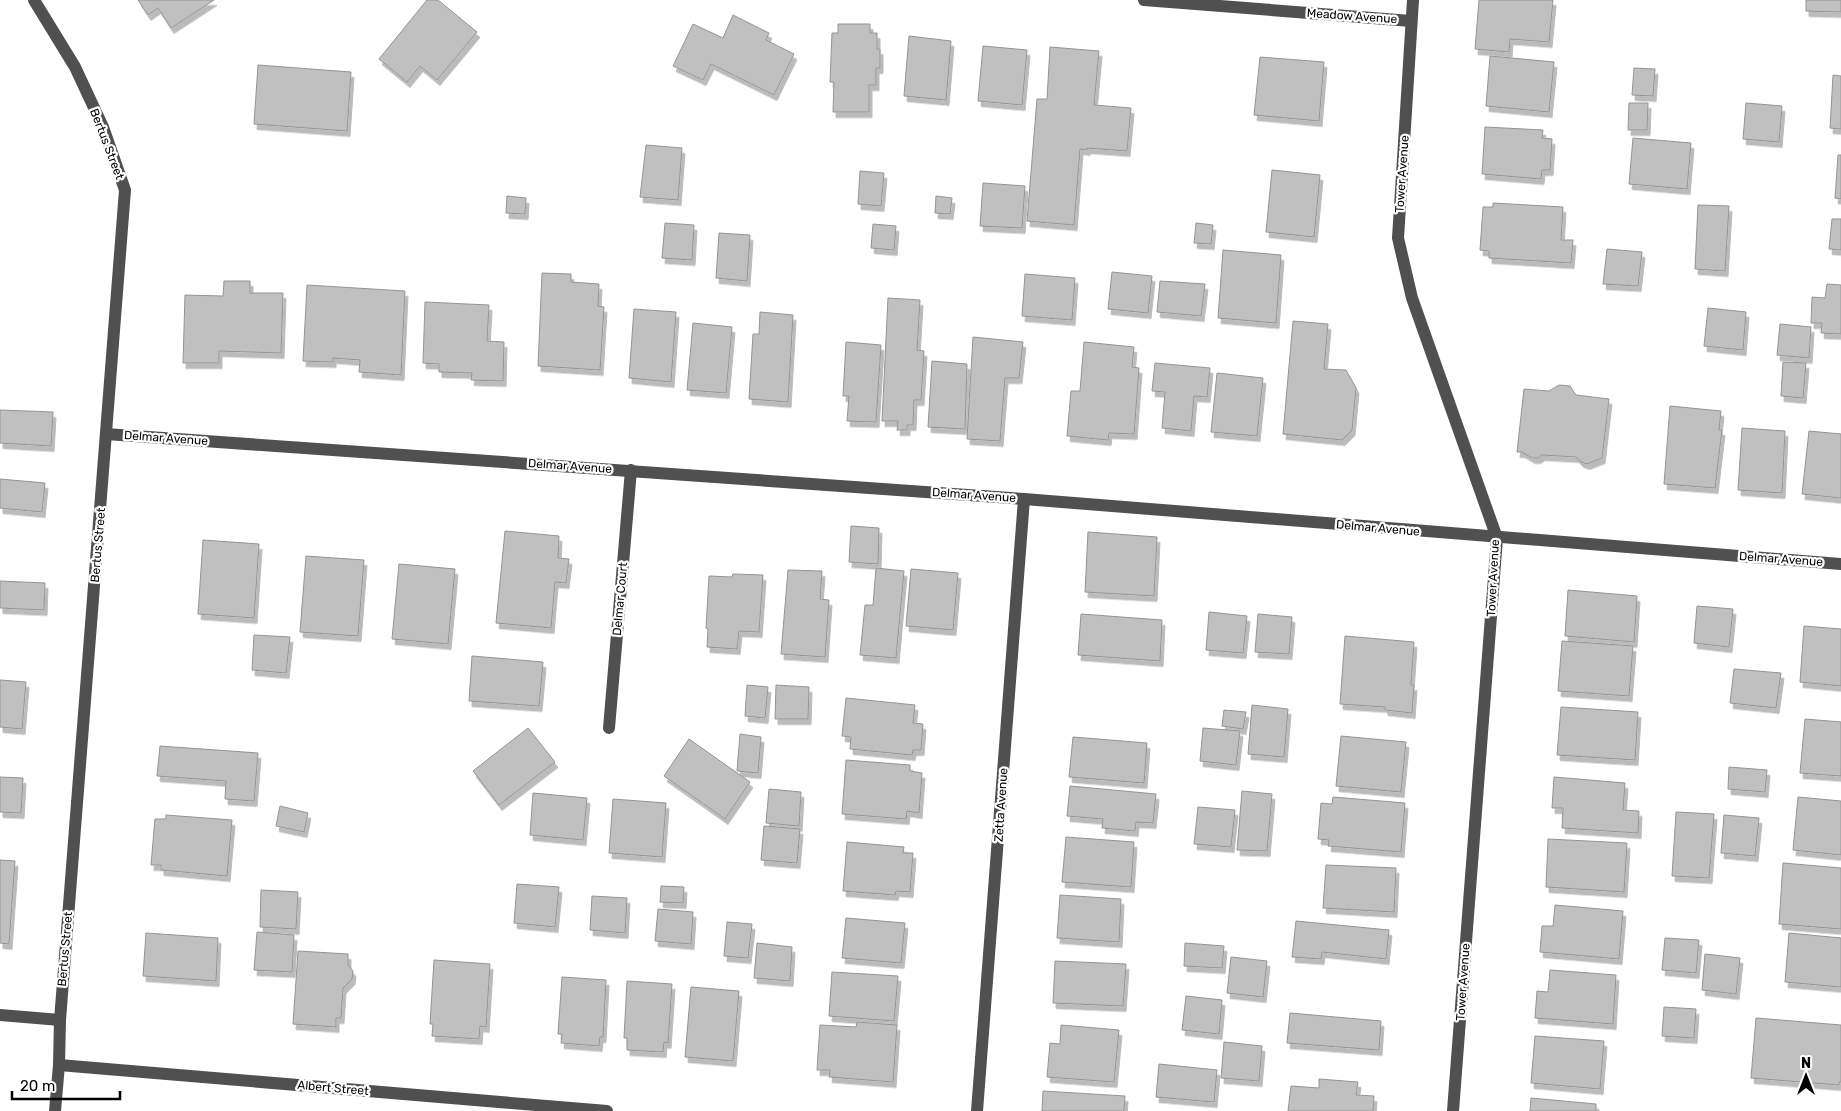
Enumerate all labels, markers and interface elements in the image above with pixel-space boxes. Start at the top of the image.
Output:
street label: Meadow Avenue [1306,6,1398,26]
street label: Bertus Street [87,106,127,182]
street label: Tower Avenue [1392,135,1412,213]
street label: Delmar Avenue [124,428,209,448]
street label: Delmar Avenue [528,456,613,476]
street label: Delmar Avenue [932,485,1017,505]
street label: Bertus Street [88,507,108,583]
street label: Delmar Avenue [1335,517,1421,539]
street label: Tower Avenue [1484,539,1502,617]
street label: Delmar Avenue [1739,549,1824,569]
street label: Delmar Court [610,561,630,636]
street label: Zetta Avenue [991,767,1011,843]
street label: Bertus Street [55,911,75,987]
street label: Tower Avenue [1453,943,1473,1021]
north arrow [1781,1051,1831,1101]
text: N [1801,1055,1811,1072]
scale bar [12,1068,120,1100]
text: 20 m [20,1077,55,1095]
street label: Albert Street [297,1078,370,1098]

